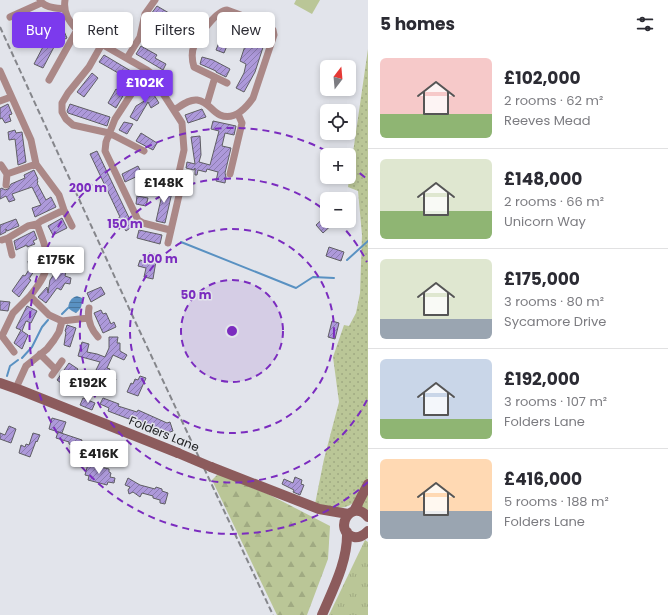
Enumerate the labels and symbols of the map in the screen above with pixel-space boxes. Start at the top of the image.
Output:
north arrow [320,60,356,96]
pin: £102K [117,70,173,104]
pin: £148K [136,170,192,204]
text: 200 m [69,179,107,196]
text: 150 m [107,215,143,232]
pin: £175K [28,247,84,281]
text: 100 m [142,250,178,267]
text: 50 m [181,286,212,303]
centre of rings [225,324,239,338]
pin: £192K [60,370,116,404]
street label: Folders Lane [126,412,202,455]
pin: £416K [71,441,127,475]

